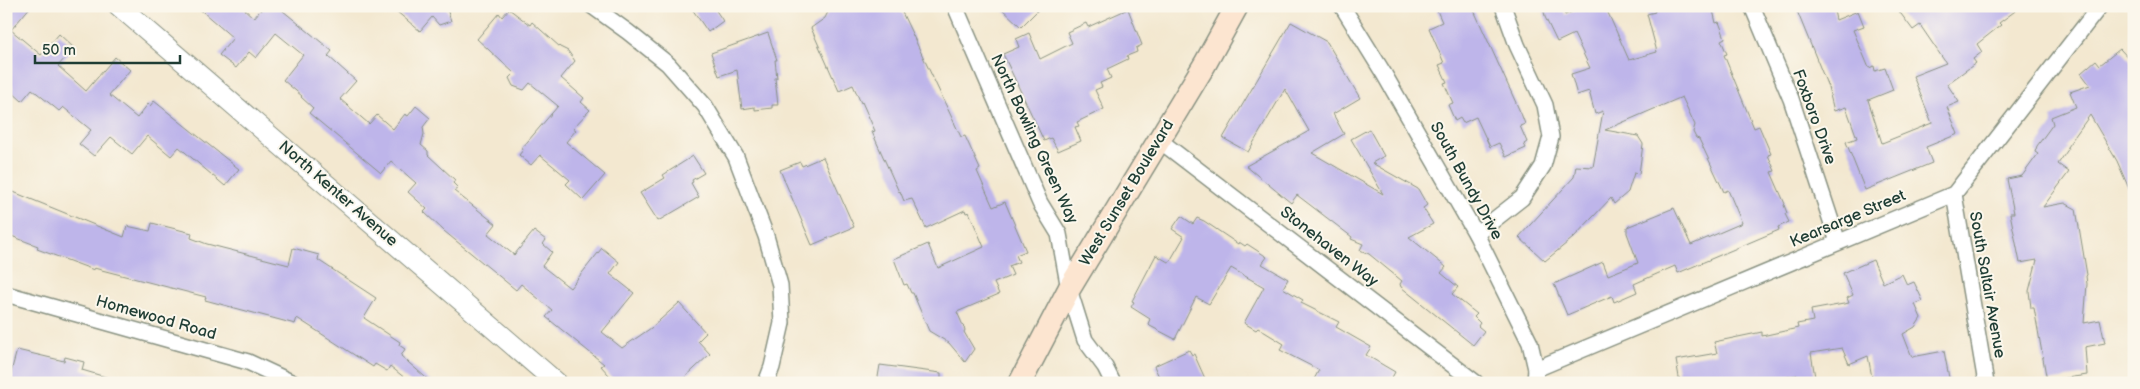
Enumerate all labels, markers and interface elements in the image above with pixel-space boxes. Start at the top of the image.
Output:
scale bar [35,32,180,64]
text: 50 m [42,41,76,60]
street label: North Bowling Green Way [986,51,1082,227]
street label: Foxboro Drive [1788,67,1840,168]
street label: West Sunset Boulevard [1076,116,1178,270]
street label: South Bundy Drive [1426,119,1507,244]
street label: North Kenter Avenue [275,137,402,251]
street label: Kearsarge Street [1787,186,1909,252]
street label: Stonehaven Way [1276,203,1382,292]
street label: South Saltair Avenue [1965,210,2009,360]
street label: Homewood Road [94,292,218,344]

